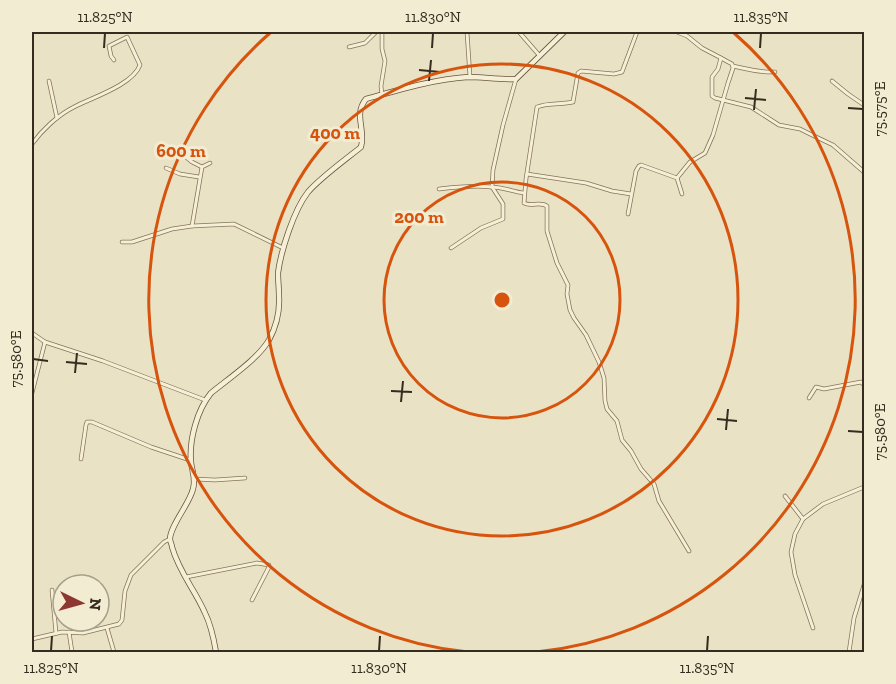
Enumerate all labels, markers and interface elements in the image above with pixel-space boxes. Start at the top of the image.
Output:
text: 11.825°N [77,8,133,26]
text: 11.830°N [405,8,461,26]
text: 11.835°N [734,8,788,26]
text: 75.575°E [871,81,889,137]
text: 400 m [310,122,360,144]
text: 600 m [156,140,206,162]
text: 200 m [394,206,444,228]
centre of rings [492,290,512,310]
text: 75.580°E [7,330,25,388]
text: 75.580°E [871,403,889,461]
north arrow [51,573,111,633]
text: N [85,597,105,611]
text: 11.825°N [23,659,79,677]
text: 11.830°N [351,659,407,677]
text: 11.835°N [680,659,734,677]

